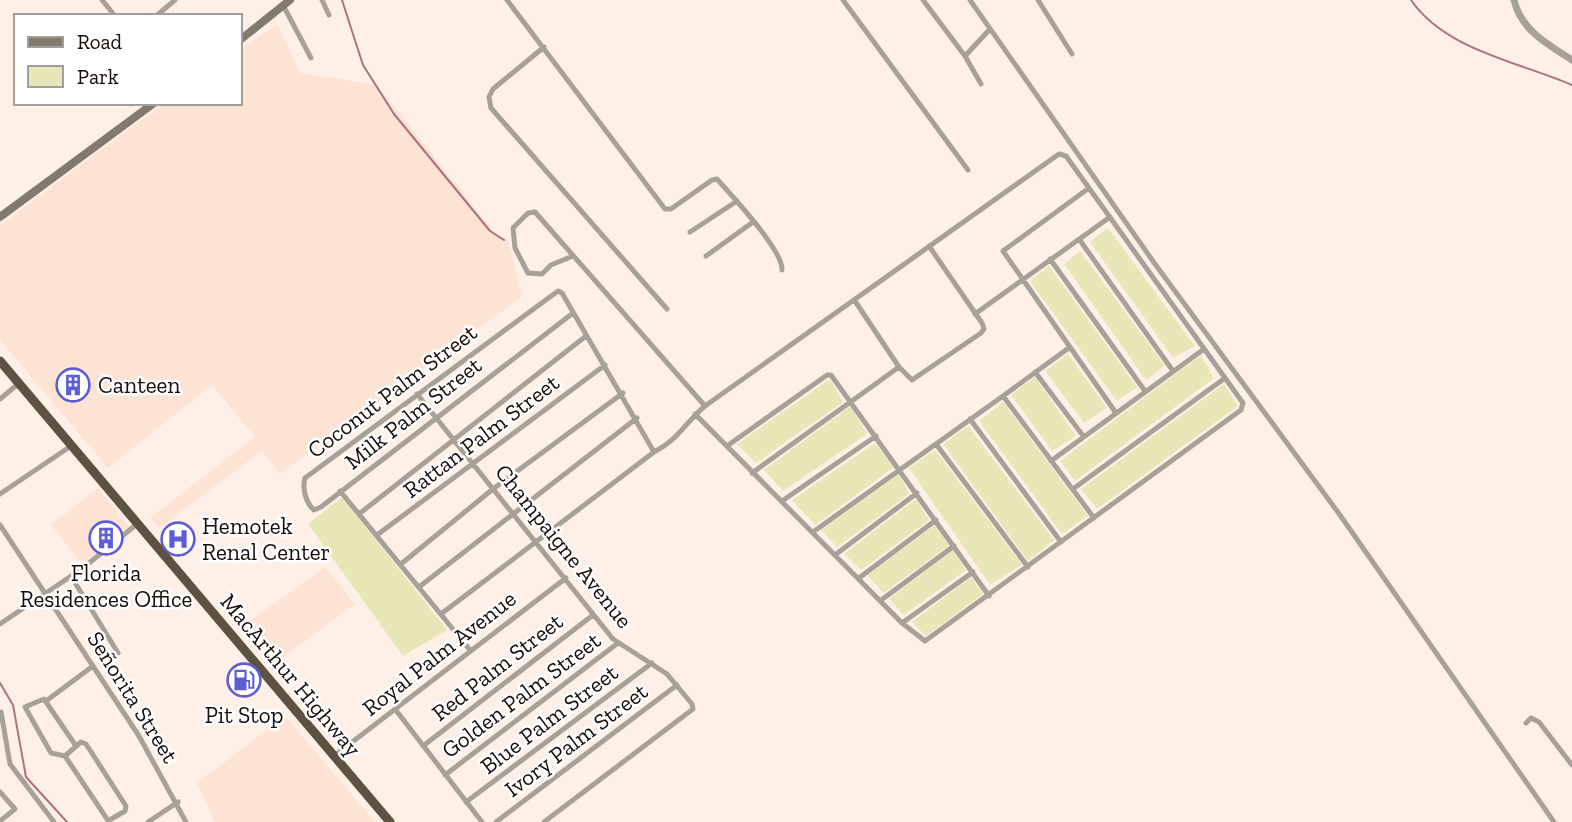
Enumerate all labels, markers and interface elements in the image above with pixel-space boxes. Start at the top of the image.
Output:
legend [14,14,242,105]
text: Road [77,29,123,54]
text: Park [77,64,119,89]
street label: Coconut Palm Street [302,318,483,464]
street label: Milk Palm Street [339,351,487,475]
building icon: Canteen [54,366,92,404]
street label: Rattan Palm Street [398,368,565,504]
place label: Canteen [98,371,180,399]
street label: Champaigne Avenue [489,458,639,634]
place label: Hemotek Renal Center [202,512,330,566]
building icon: Florida Residences Office [87,519,125,557]
hospital icon: Hemotek Renal Center [159,520,197,558]
place label: Florida Residences Office [20,559,192,613]
street label: Royal Palm Avenue [357,584,521,722]
street label: MacArthur Highway [215,588,367,762]
street label: Red Palm Street [426,607,568,727]
street label: Señorita Street [81,626,185,768]
street label: Golden Palm Street [436,626,606,764]
street label: Blue Palm Street [475,658,624,780]
fuel station icon: Pit Stop [225,661,263,699]
street label: Ivory Palm Street [499,677,653,803]
place label: Pit Stop [205,701,283,729]

